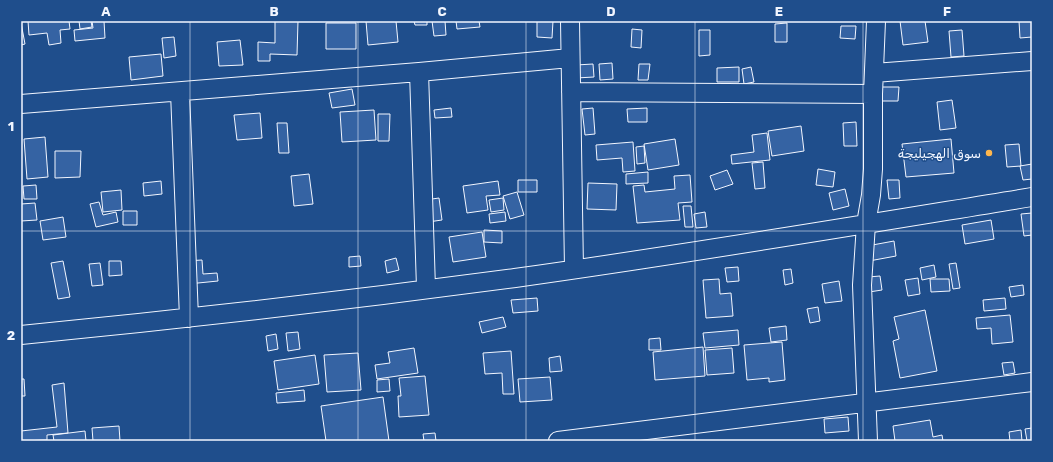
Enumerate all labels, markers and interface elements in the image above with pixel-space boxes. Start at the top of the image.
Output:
text: A [101,4,111,19]
text: B [269,4,279,19]
text: C [437,4,447,19]
text: D [606,4,616,19]
text: E [775,4,783,19]
text: F [943,4,951,19]
text: 1 [8,119,14,134]
place label: سوق الهجيليجة [898,146,981,162]
marker: سوق الهجيليجة [984,148,994,158]
text: 2 [7,328,15,343]

